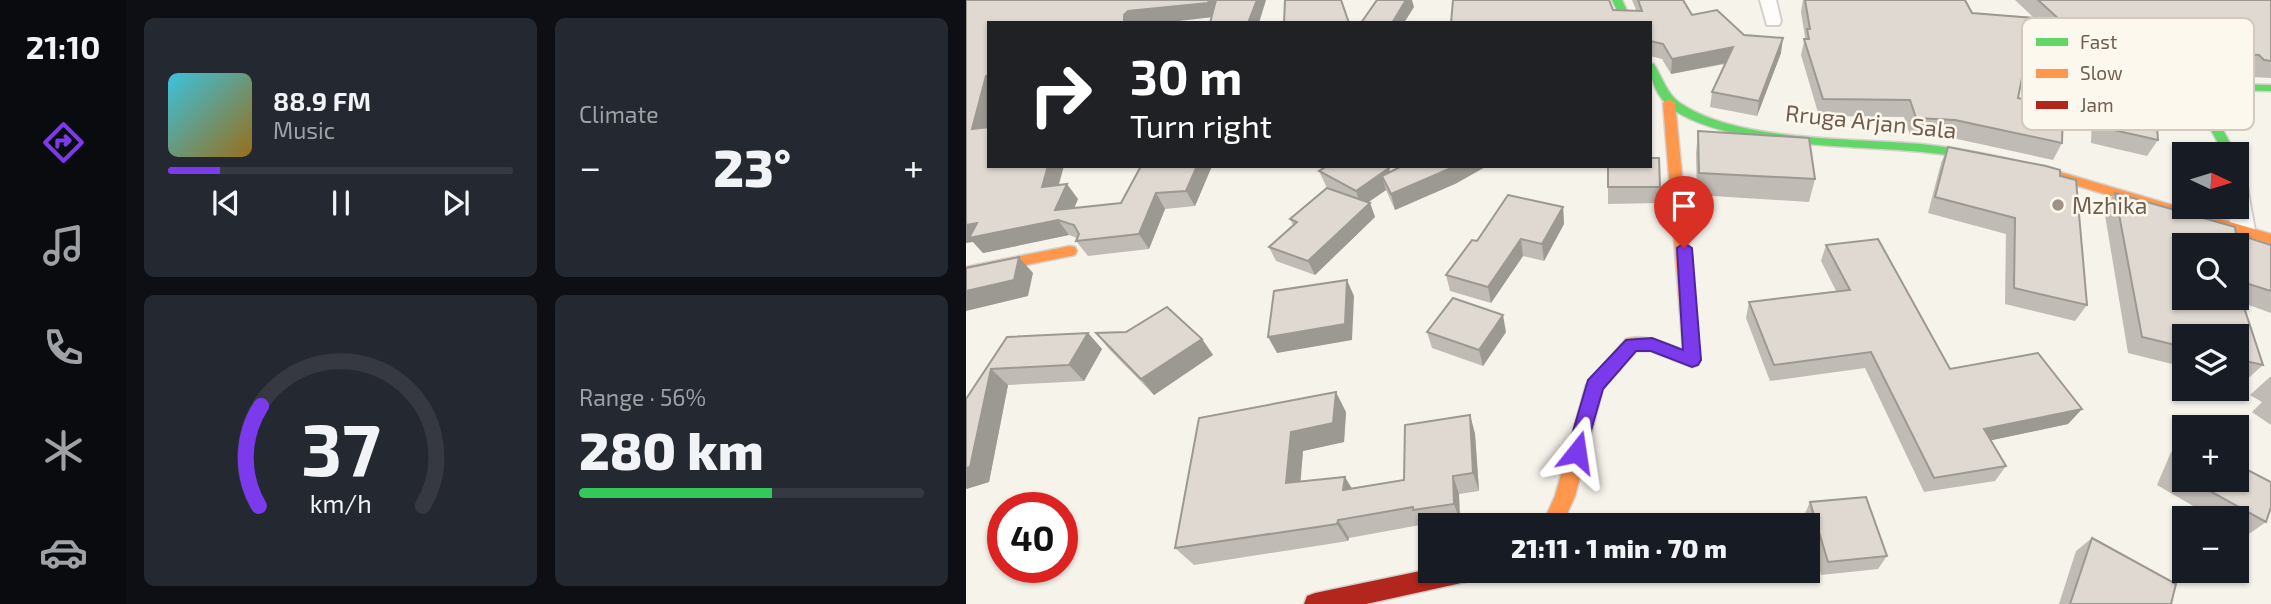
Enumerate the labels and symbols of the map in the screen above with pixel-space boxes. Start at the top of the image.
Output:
legend [2022,18,2254,130]
text: Fast [2080,30,2117,53]
text: Slow [2080,61,2123,84]
text: Jam [2080,93,2114,116]
street label: Rruga Arjan Sala [1784,98,1958,144]
north arrow [2172,142,2249,219]
pin [1654,176,1714,248]
place label: Mzhika [2072,191,2147,219]
marker: Mzhika [2050,197,2066,213]
position arrow [1540,415,1614,489]
speed limit sign: 40 [987,492,1078,583]

